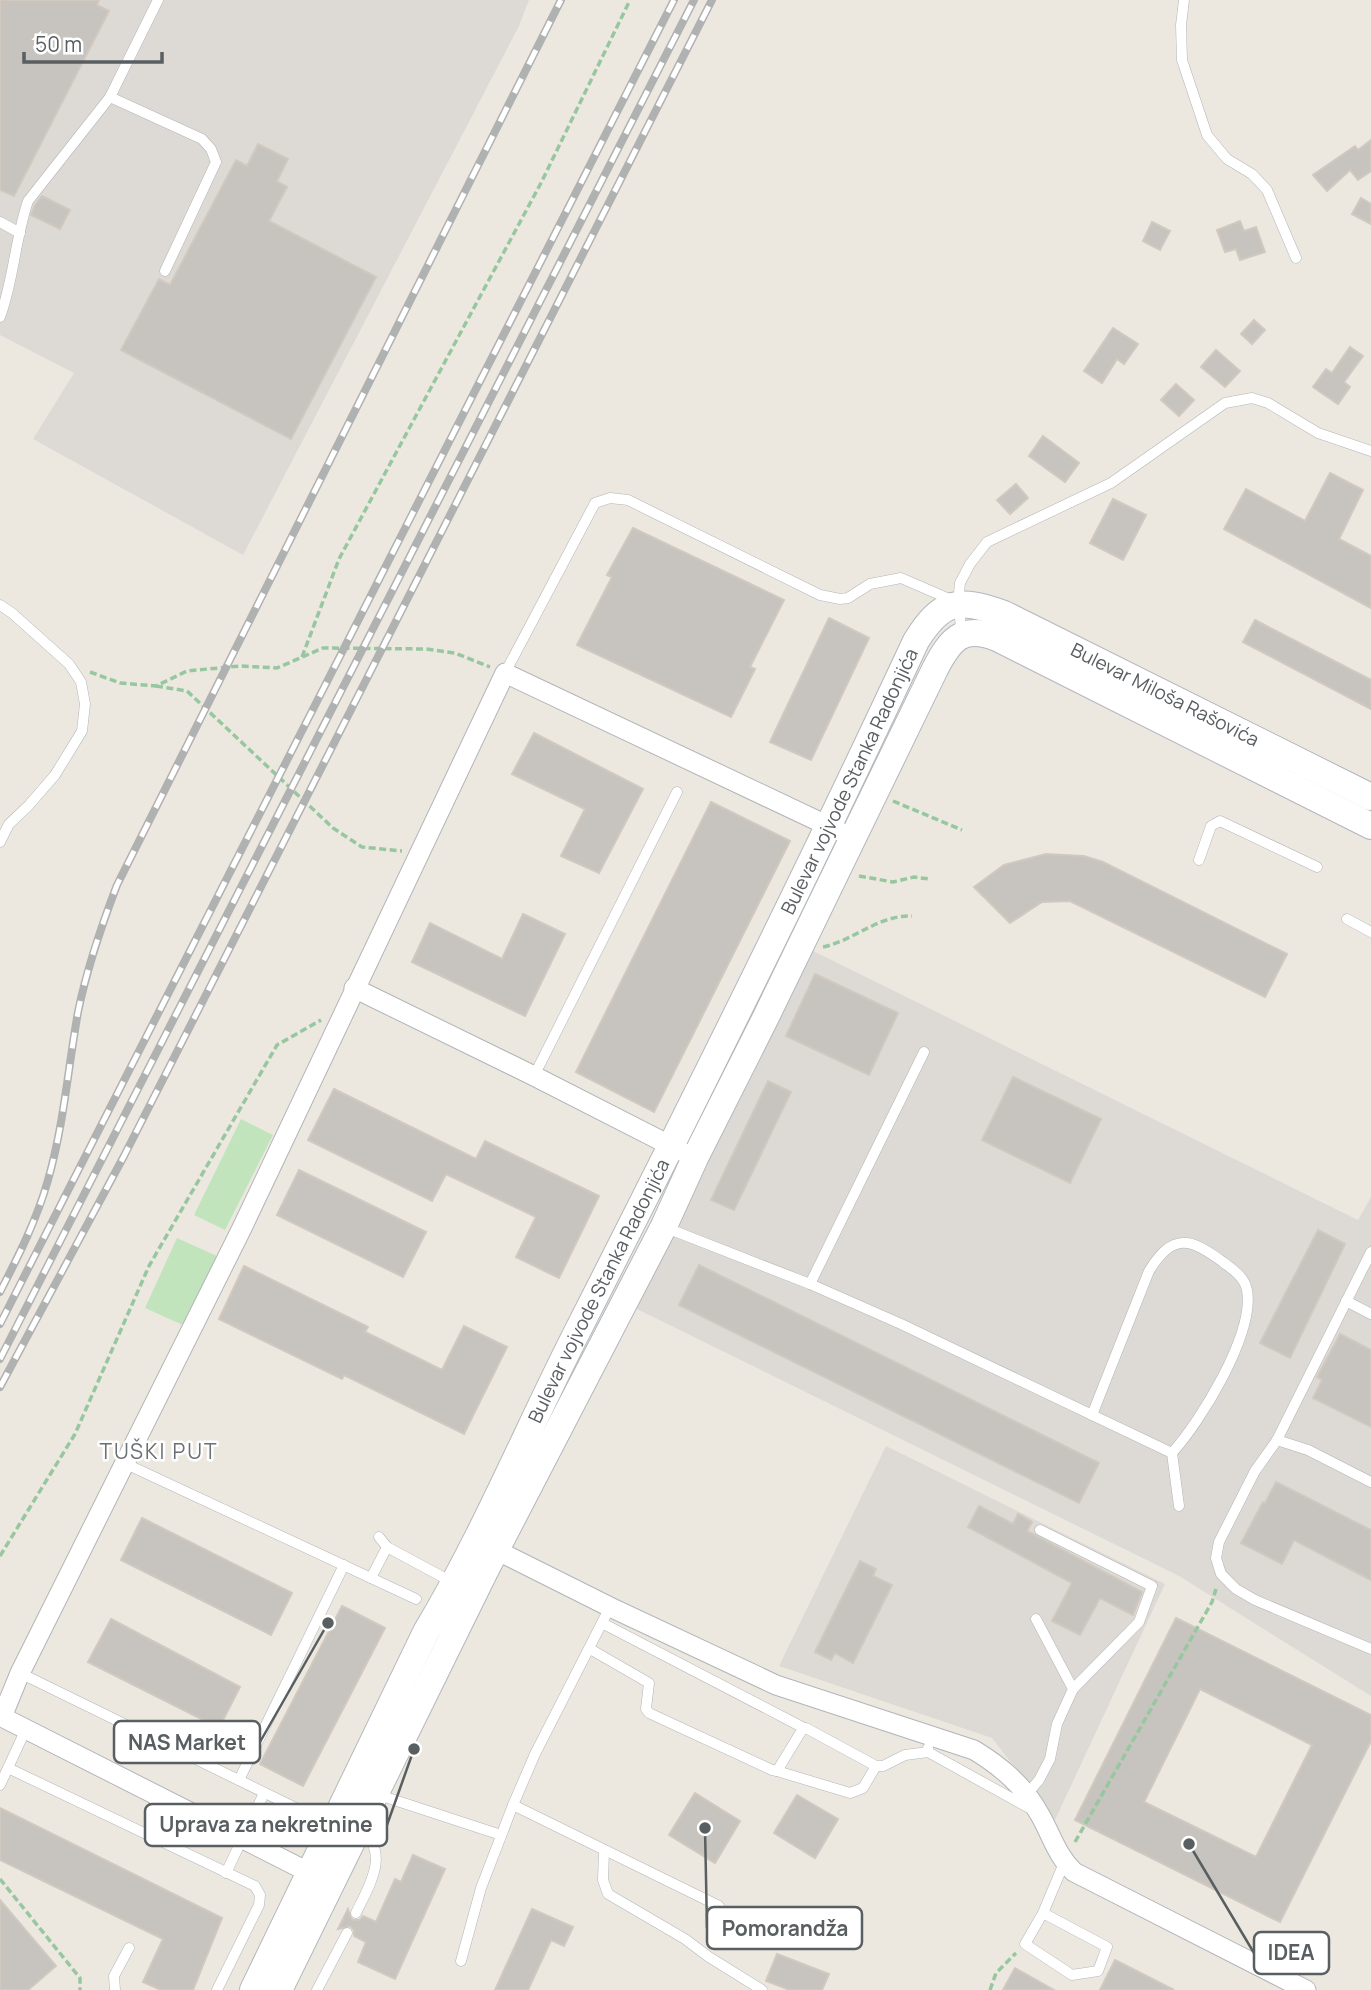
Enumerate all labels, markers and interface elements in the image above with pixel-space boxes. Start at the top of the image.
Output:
scale bar [24,21,163,65]
text: 50 m [35,30,82,58]
street label: Bulevar Miloša Rašovića [1067,636,1264,752]
street label: Bulevar vojvode Stanka Radonjića [775,644,924,919]
street label: Bulevar vojvode Stanka Radonjića [522,1154,675,1427]
district label: TUŠKI PUT [99,1437,219,1465]
callout: NAS Market [114,1721,260,1763]
text: NAS Market [128,1728,246,1756]
callout: Uprava za nekretnine [145,1804,387,1846]
text: Uprava za nekretnine [159,1810,373,1838]
callout: Pomorandža [707,1907,862,1949]
text: Pomorandža [722,1914,848,1942]
callout: IDEA [1254,1932,1329,1974]
text: IDEA [1268,1938,1314,1966]

